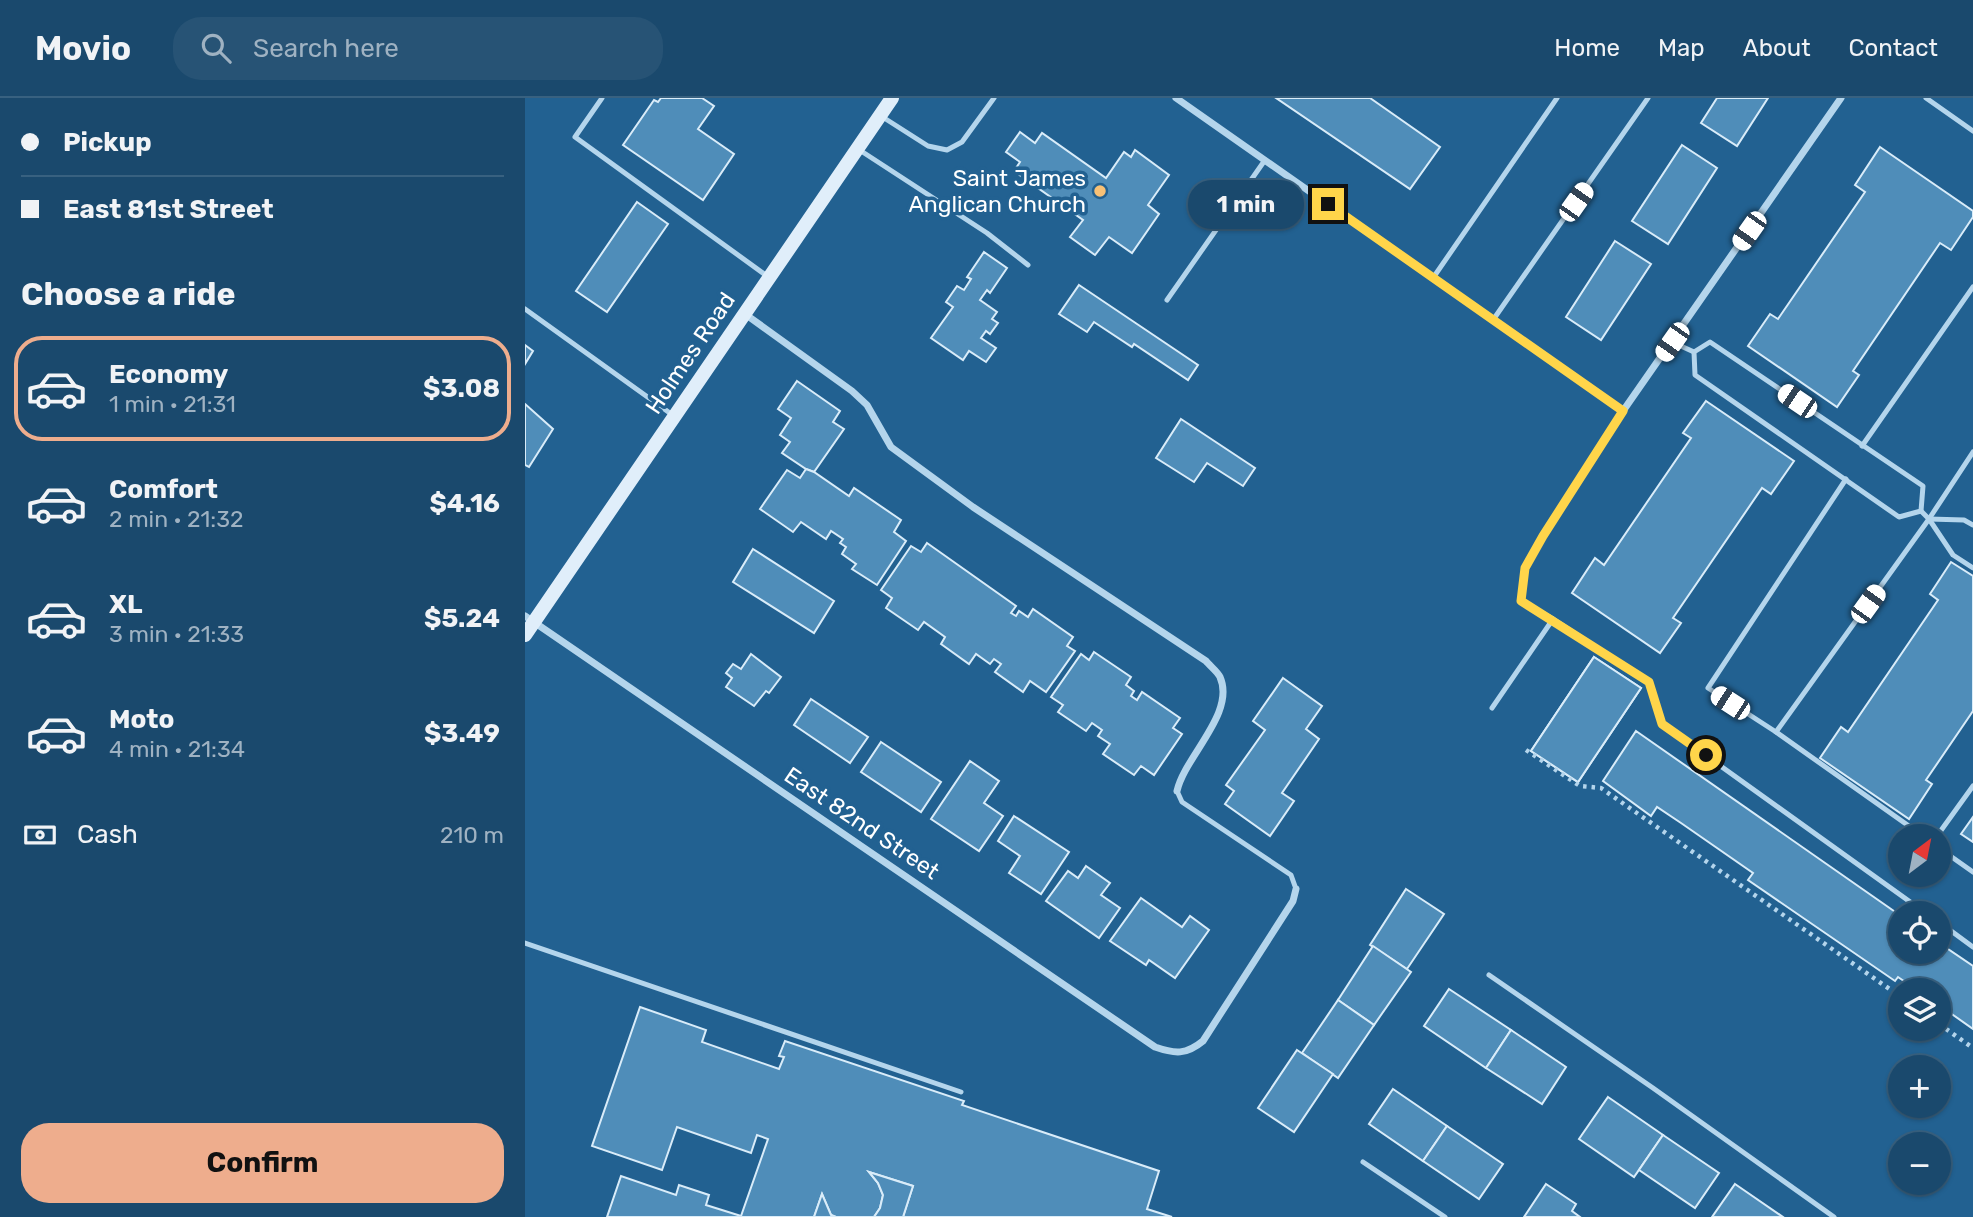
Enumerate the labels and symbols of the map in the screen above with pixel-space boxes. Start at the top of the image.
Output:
place label: Saint James Anglican Church [908,164,1086,218]
car [1556,179,1597,225]
callout: 1 min [1188,180,1303,228]
marker: Saint James Anglican Church [1092,183,1108,199]
route end [1312,188,1344,220]
car [1729,208,1770,254]
street label: Holmes Road [639,287,741,419]
car [1652,319,1693,365]
car [1774,381,1821,421]
car [1848,581,1889,627]
car [1707,683,1754,723]
route start [1690,739,1722,771]
street label: East 82nd Street [779,761,945,885]
north arrow [1888,824,1951,887]

